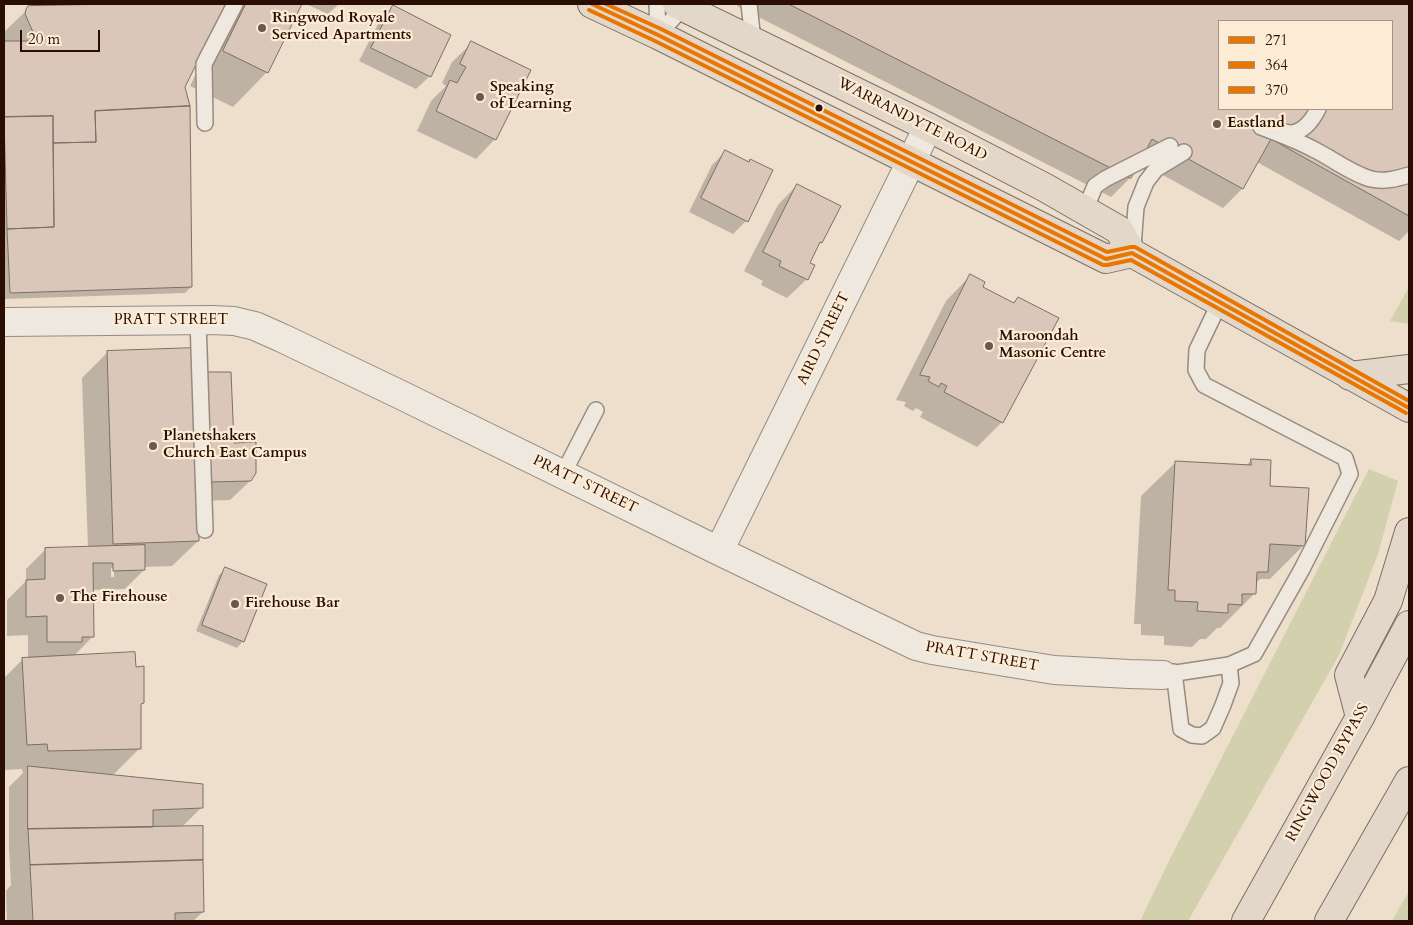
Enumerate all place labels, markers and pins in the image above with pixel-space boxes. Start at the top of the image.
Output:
place label: Ringwood Royale Serviced Apartments [272,10,411,45]
marker: Ringwood Royale Serviced Apartments [256,22,268,34]
place label: Speaking of Learning [490,79,571,114]
marker: Speaking of Learning [474,91,486,103]
unlabelled marker [814,103,824,113]
place label: Eastland [1227,115,1285,133]
marker: Eastland [1211,118,1223,130]
place label: Maroondah Masonic Centre [999,328,1106,363]
marker: Maroondah Masonic Centre [983,340,995,352]
place label: Planetshakers Church East Campus [163,428,307,463]
marker: Planetshakers Church East Campus [147,440,159,452]
place label: The Firehouse [70,589,168,607]
marker: The Firehouse [54,592,66,604]
place label: Firehouse Bar [245,595,340,613]
marker: Firehouse Bar [229,598,241,610]

